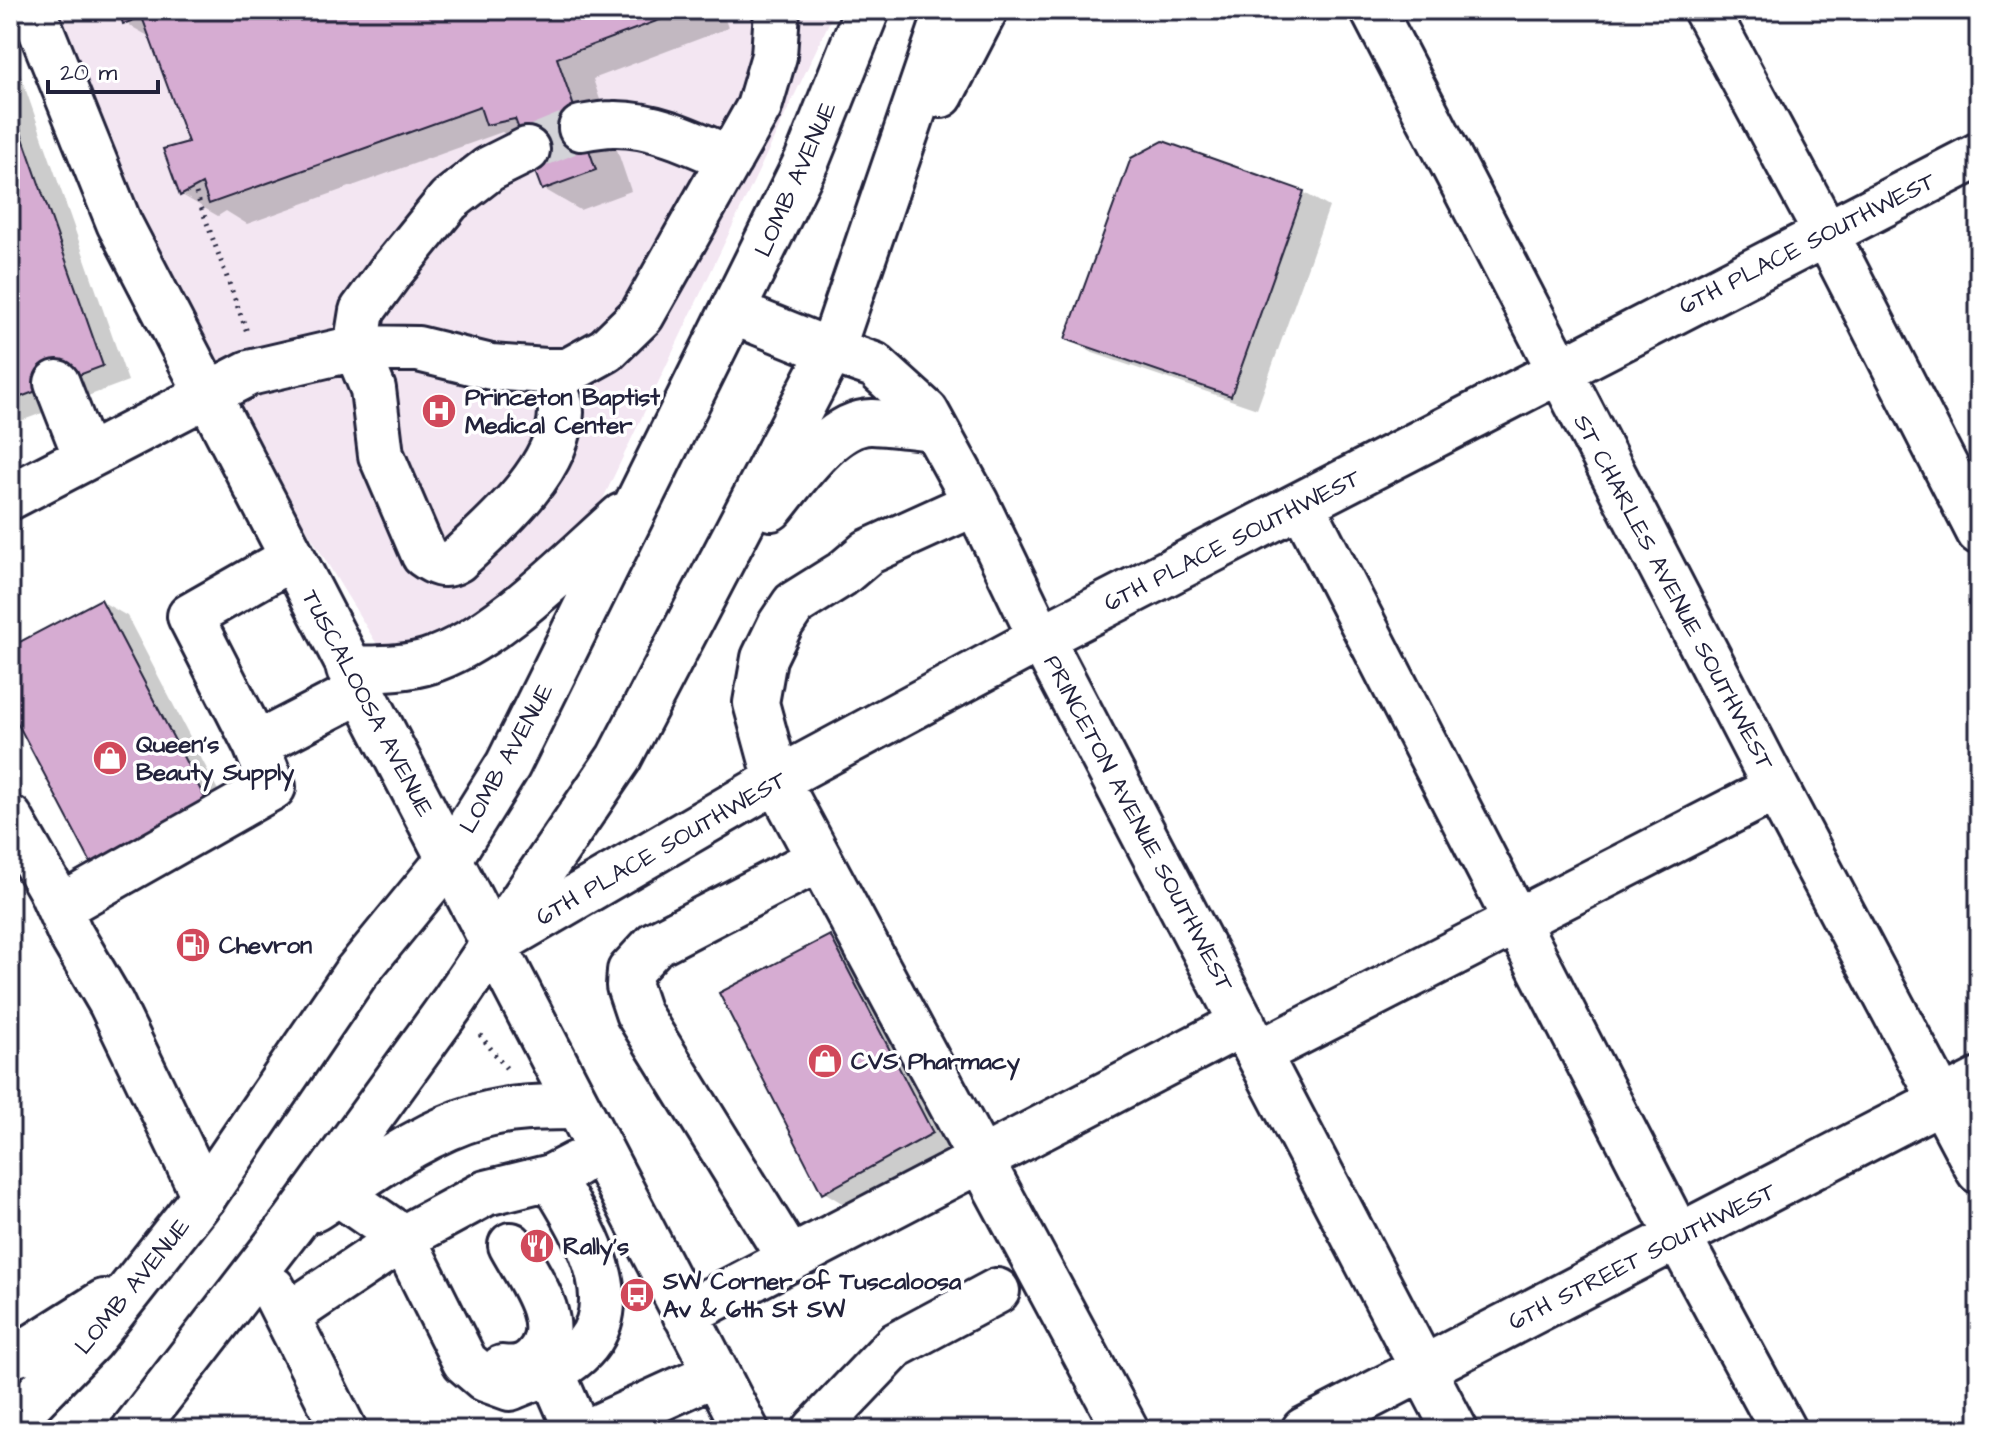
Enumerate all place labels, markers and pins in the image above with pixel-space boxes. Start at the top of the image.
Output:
place label: Princeton Baptist Medical Center [465,381,660,443]
hospital icon: Princeton Baptist Medical Center [420,392,458,430]
place label: Queen's Beauty Supply [136,728,295,792]
shop icon: Queen's Beauty Supply [91,739,129,777]
fuel station icon: Chevron [174,926,212,964]
place label: Chevron [219,929,312,963]
shop icon: CVS Pharmacy [806,1042,844,1080]
place label: CVS Pharmacy [851,1045,1021,1081]
restaurant icon: Rally's [518,1227,556,1265]
place label: Rally's [563,1230,629,1266]
place label: SW Corner of Tuscaloosa Av & 6th St SW [662,1265,962,1327]
bus stop icon: SW Corner of Tuscaloosa Av & 6th St SW [618,1276,656,1314]

